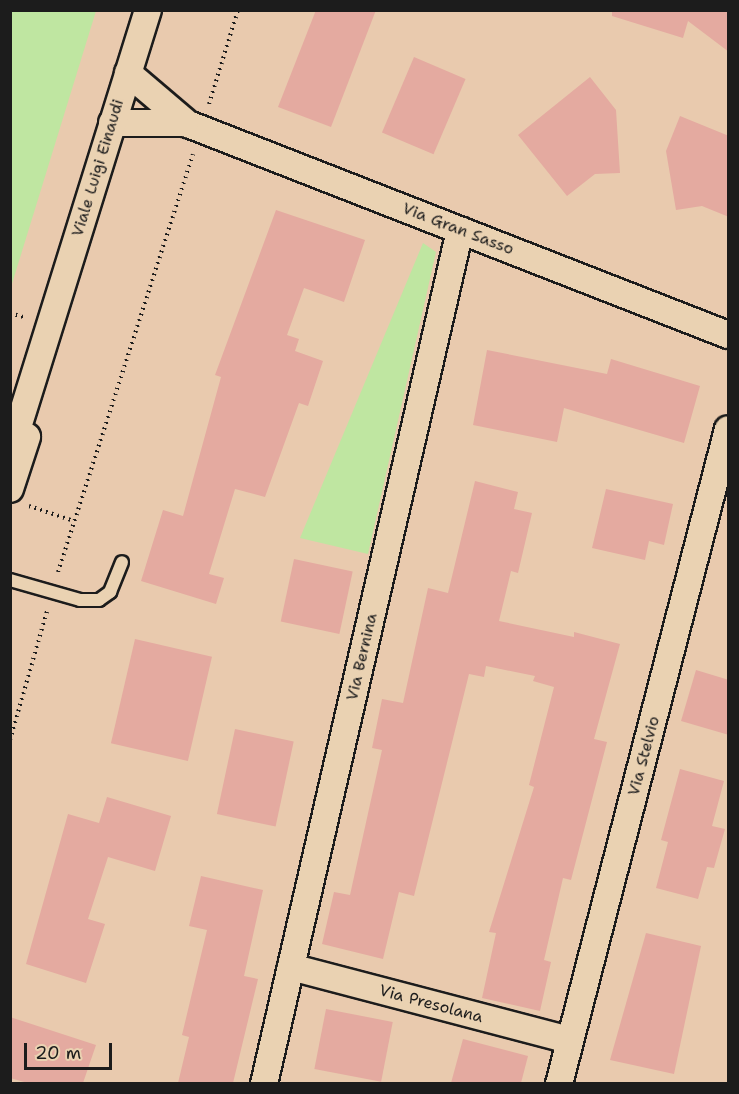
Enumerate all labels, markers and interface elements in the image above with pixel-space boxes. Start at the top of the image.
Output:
street label: Viale Luigi Einaudi [68,97,128,239]
street label: Via Gran Sasso [400,199,516,259]
street label: Via Bernina [343,611,381,703]
street label: Via Stelvio [624,714,664,798]
street label: Via Presolana [377,981,485,1027]
scale bar [27,1031,116,1069]
text: 20 m [35,1041,81,1065]

